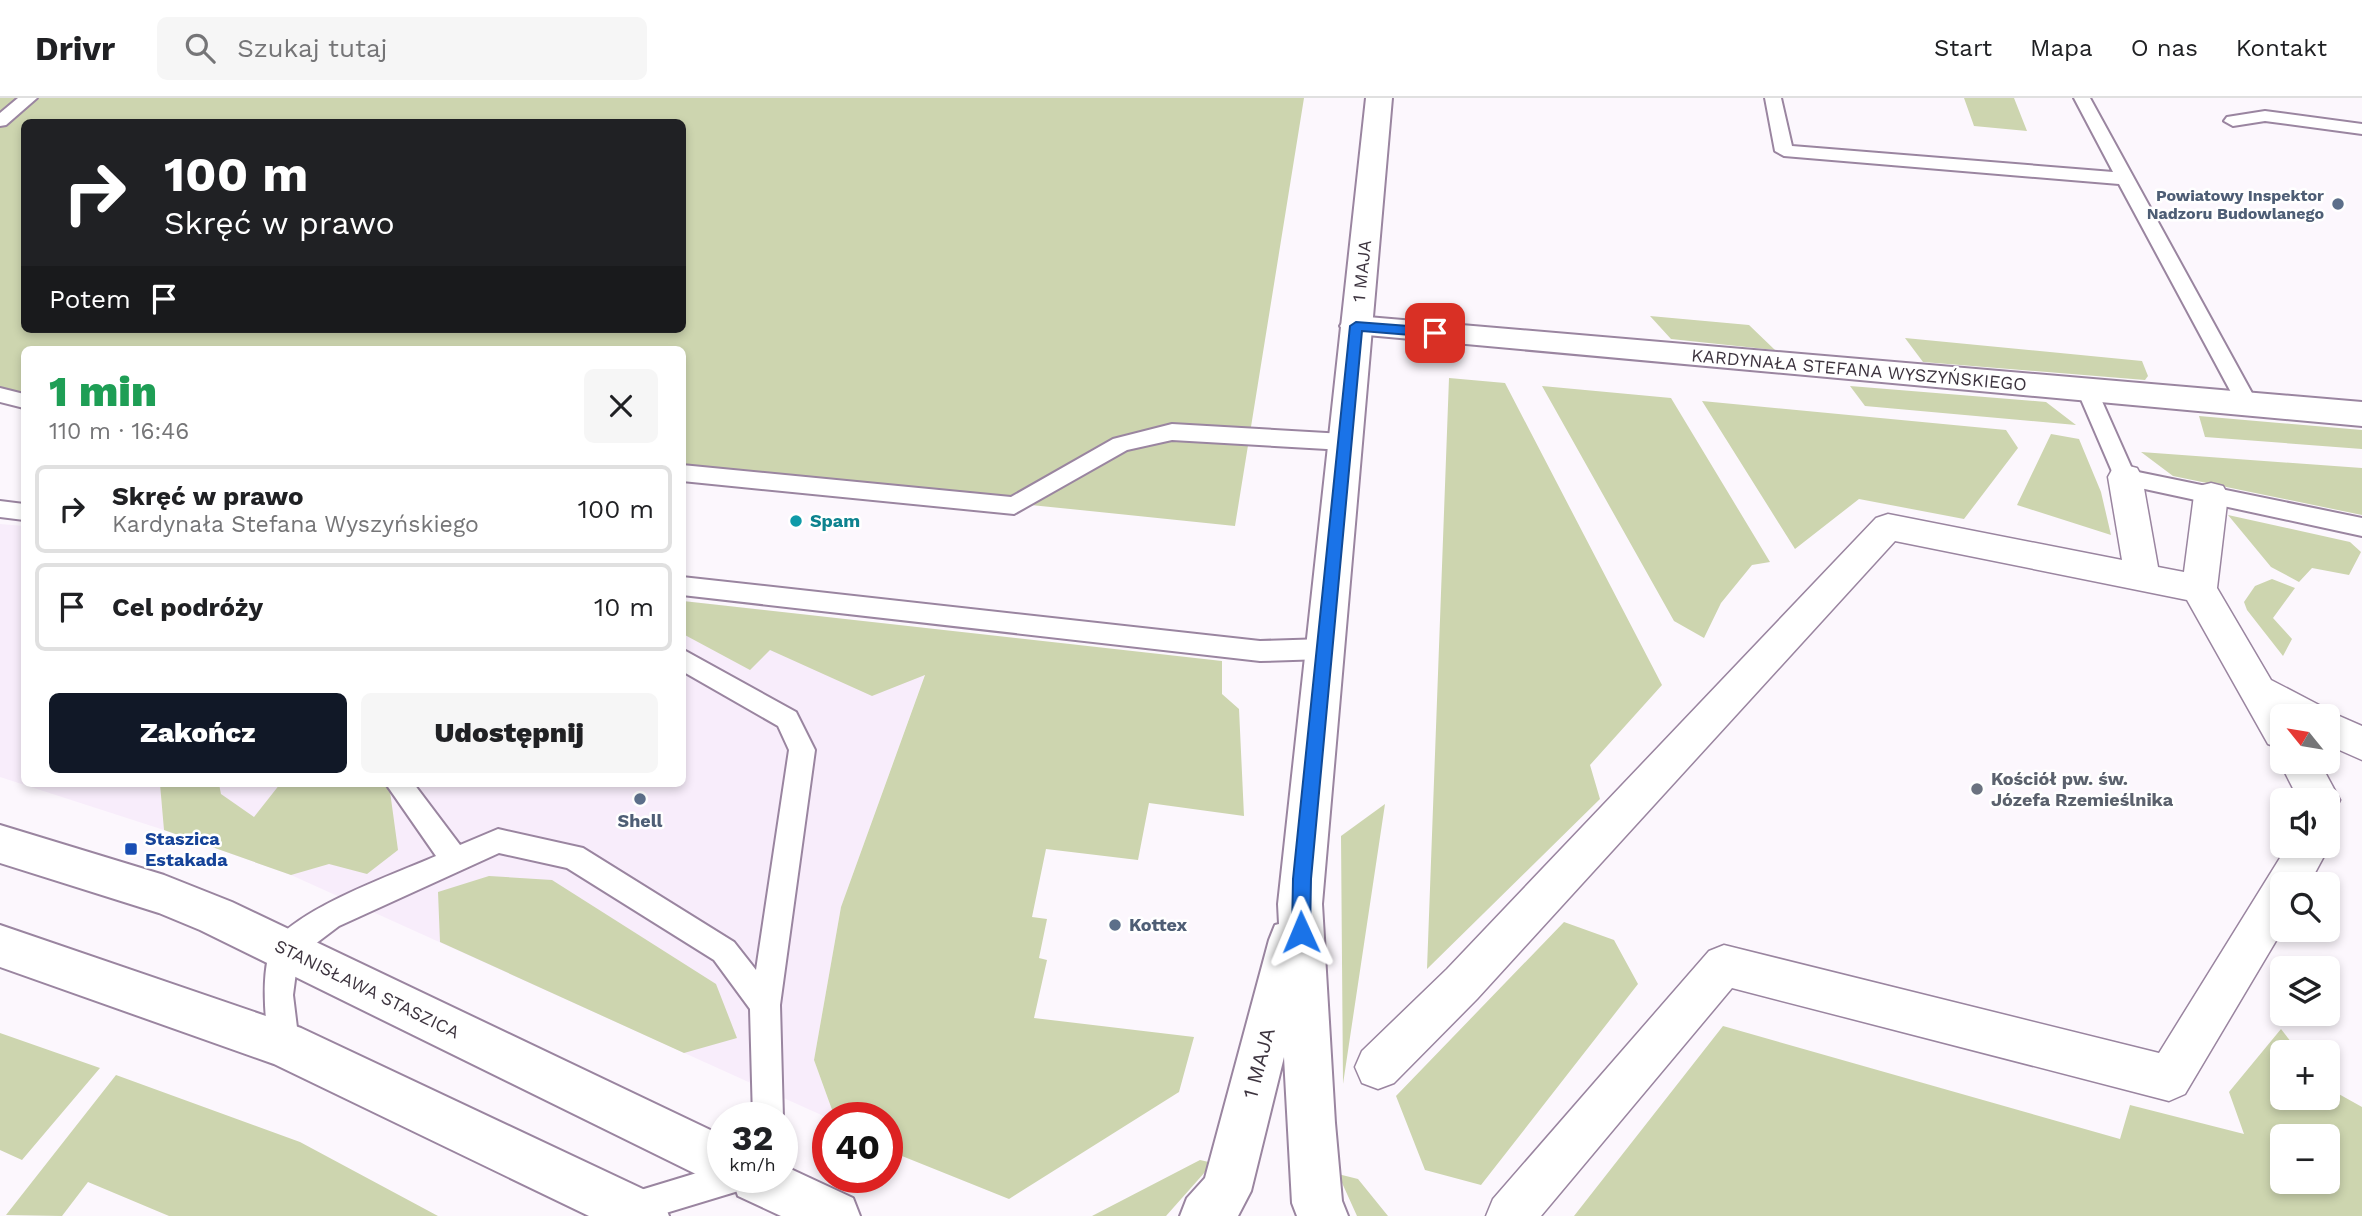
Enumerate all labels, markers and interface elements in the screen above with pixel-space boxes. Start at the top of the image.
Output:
search box [157,17,647,80]
text: Drivr [35,29,115,68]
icon: search [181,29,219,67]
text: Szukaj tutaj [237,33,388,63]
text: Start [1934,34,1992,62]
text: Mapa [2030,34,2093,62]
text: O nas [2131,34,2198,62]
text: Kontakt [2236,34,2327,62]
text: 100 m [164,145,308,203]
icon: right [49,147,140,238]
place label: Powiatowy Inspektor Nadzoru Budowlanego [2147,186,2324,223]
marker: Powiatowy Inspektor Nadzoru Budowlanego [2330,196,2346,212]
text: Skręć w prawo [164,204,395,242]
street label: 1 MAJA [1348,239,1375,303]
icon: arrive [145,280,183,318]
text: Potem [49,284,131,314]
pin [1405,303,1465,363]
icon: arrive [1416,314,1454,352]
street label: KARDYNAŁA STEFANA WYSZYŃSKIEGO [1690,344,2028,395]
text: 1 min [49,367,157,416]
button: close [584,369,658,443]
text: 110 m · 16:46 [49,418,189,445]
text: Skręć w prawo [112,481,304,511]
icon: right [53,490,91,528]
text: 100 m [578,494,654,524]
place label: Spam [810,510,860,531]
text: Kardynała Stefana Wyszyńskiego [112,511,479,538]
marker: Spam [788,513,804,529]
icon: arrive [53,588,91,626]
text: Cel podróży [112,592,263,622]
text: 10 m [594,592,654,622]
button: Zakończ [49,693,347,773]
button: Udostępnij [361,693,658,773]
north arrow [2270,704,2340,774]
map controls [2270,704,2340,1194]
place label: Kościół pw. św. Józefa Rzemieślnika [1991,768,2174,810]
marker: Kościół pw. św. Józefa Rzemieślnika [1969,781,1985,797]
button: sound [2270,788,2340,858]
marker: Shell [632,791,648,807]
place label: Shell [618,810,663,831]
place label: Staszica Estakada [145,828,228,870]
marker: Staszica Estakada [123,841,139,857]
button: search [2270,872,2340,942]
position arrow [1264,895,1338,969]
place label: Kottex [1129,914,1187,935]
marker: Kottex [1107,917,1123,933]
street label: STANISŁAWA STASZICA [271,935,463,1043]
button: layers [2270,956,2340,1026]
street label: 1 MAJA [1237,1025,1280,1101]
button: + [2270,1040,2340,1110]
speed limit sign: 40 [812,1102,903,1193]
text: 32 [732,1117,773,1159]
button: − [2270,1124,2340,1194]
text: km/h [729,1154,776,1175]

